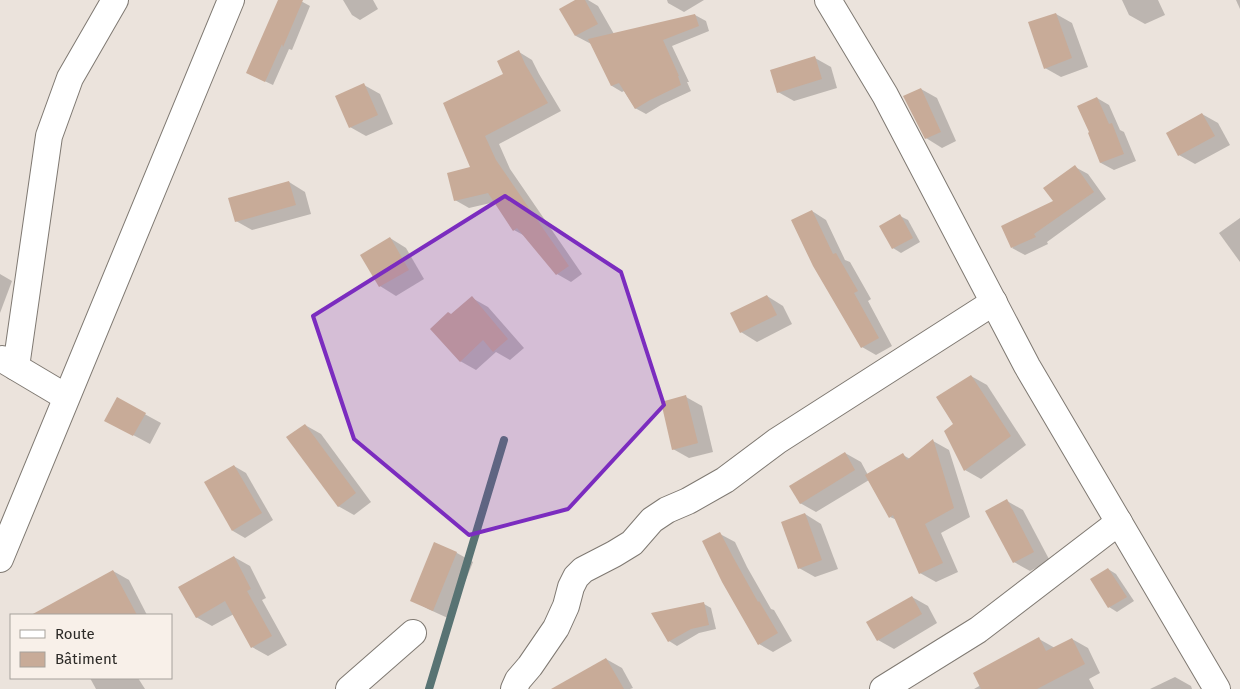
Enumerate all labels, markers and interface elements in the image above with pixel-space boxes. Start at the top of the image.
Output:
legend [10,614,172,679]
text: Route [55,625,95,643]
text: Bâtiment [55,650,118,668]

